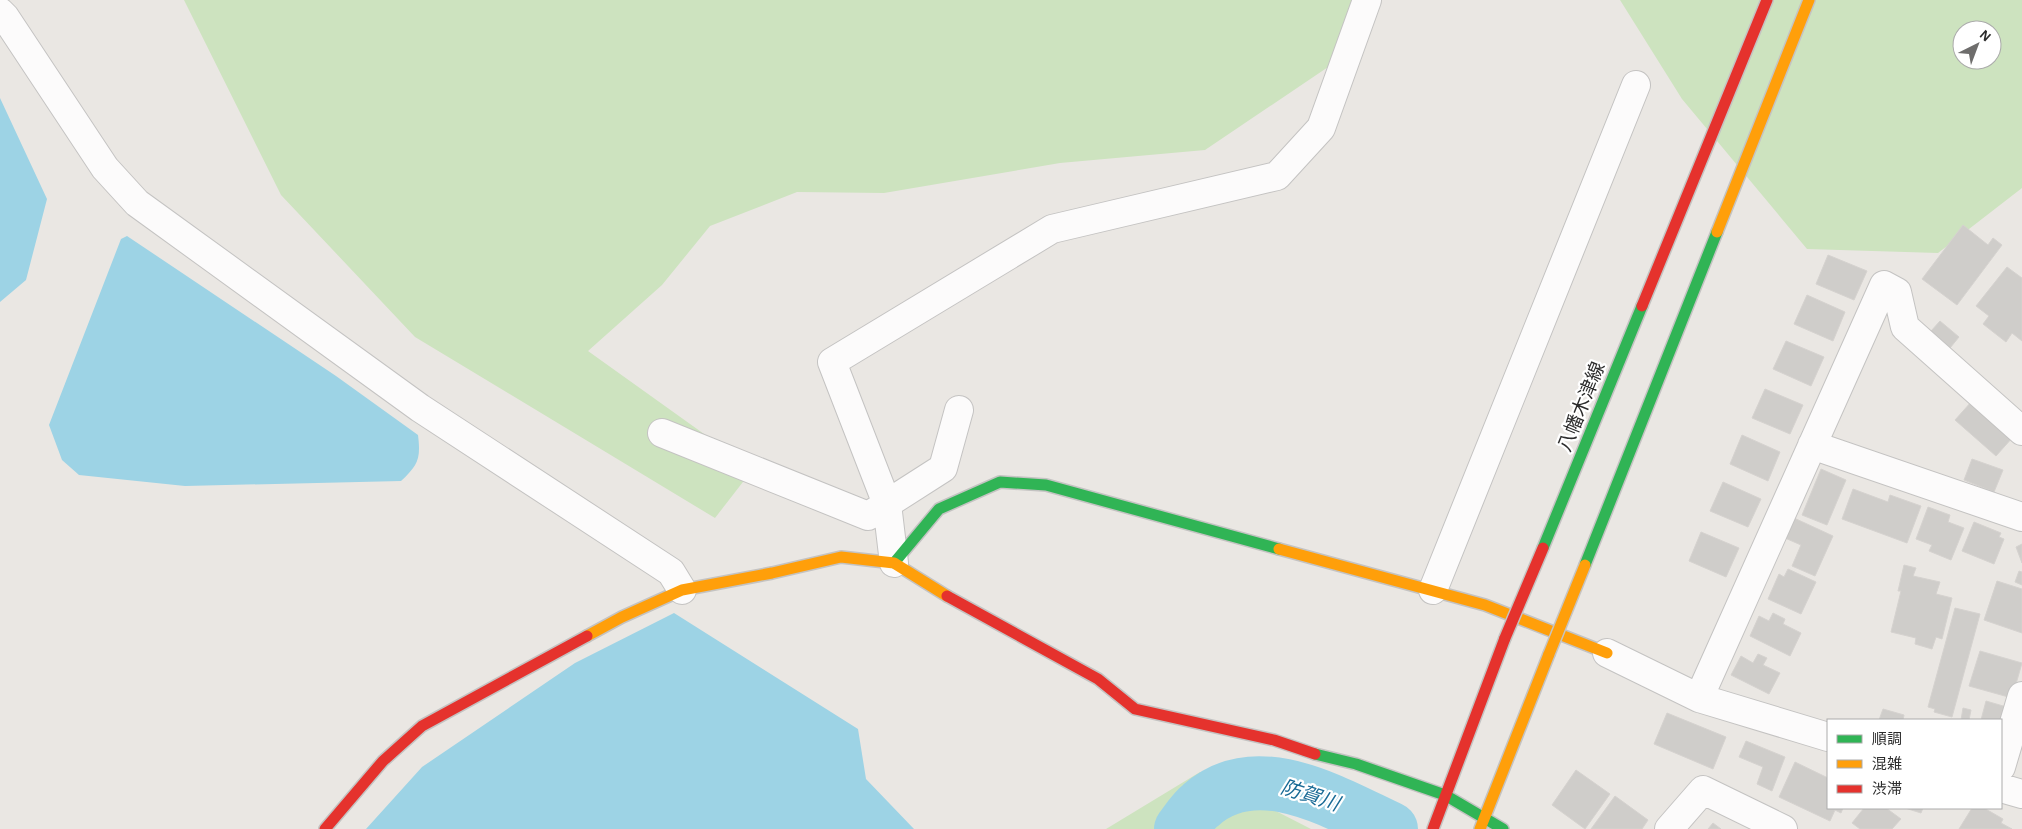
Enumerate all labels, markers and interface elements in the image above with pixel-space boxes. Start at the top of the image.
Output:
north arrow [1952,20,2002,70]
text: N [1977,28,1993,45]
street label: 八幡木津線 [1554,359,1609,455]
legend [1827,719,2002,809]
text: 順調 [1872,732,1902,747]
text: 混雑 [1872,756,1902,772]
water label: 防賀川 [1278,776,1344,815]
text: 渋滞 [1872,781,1902,797]

